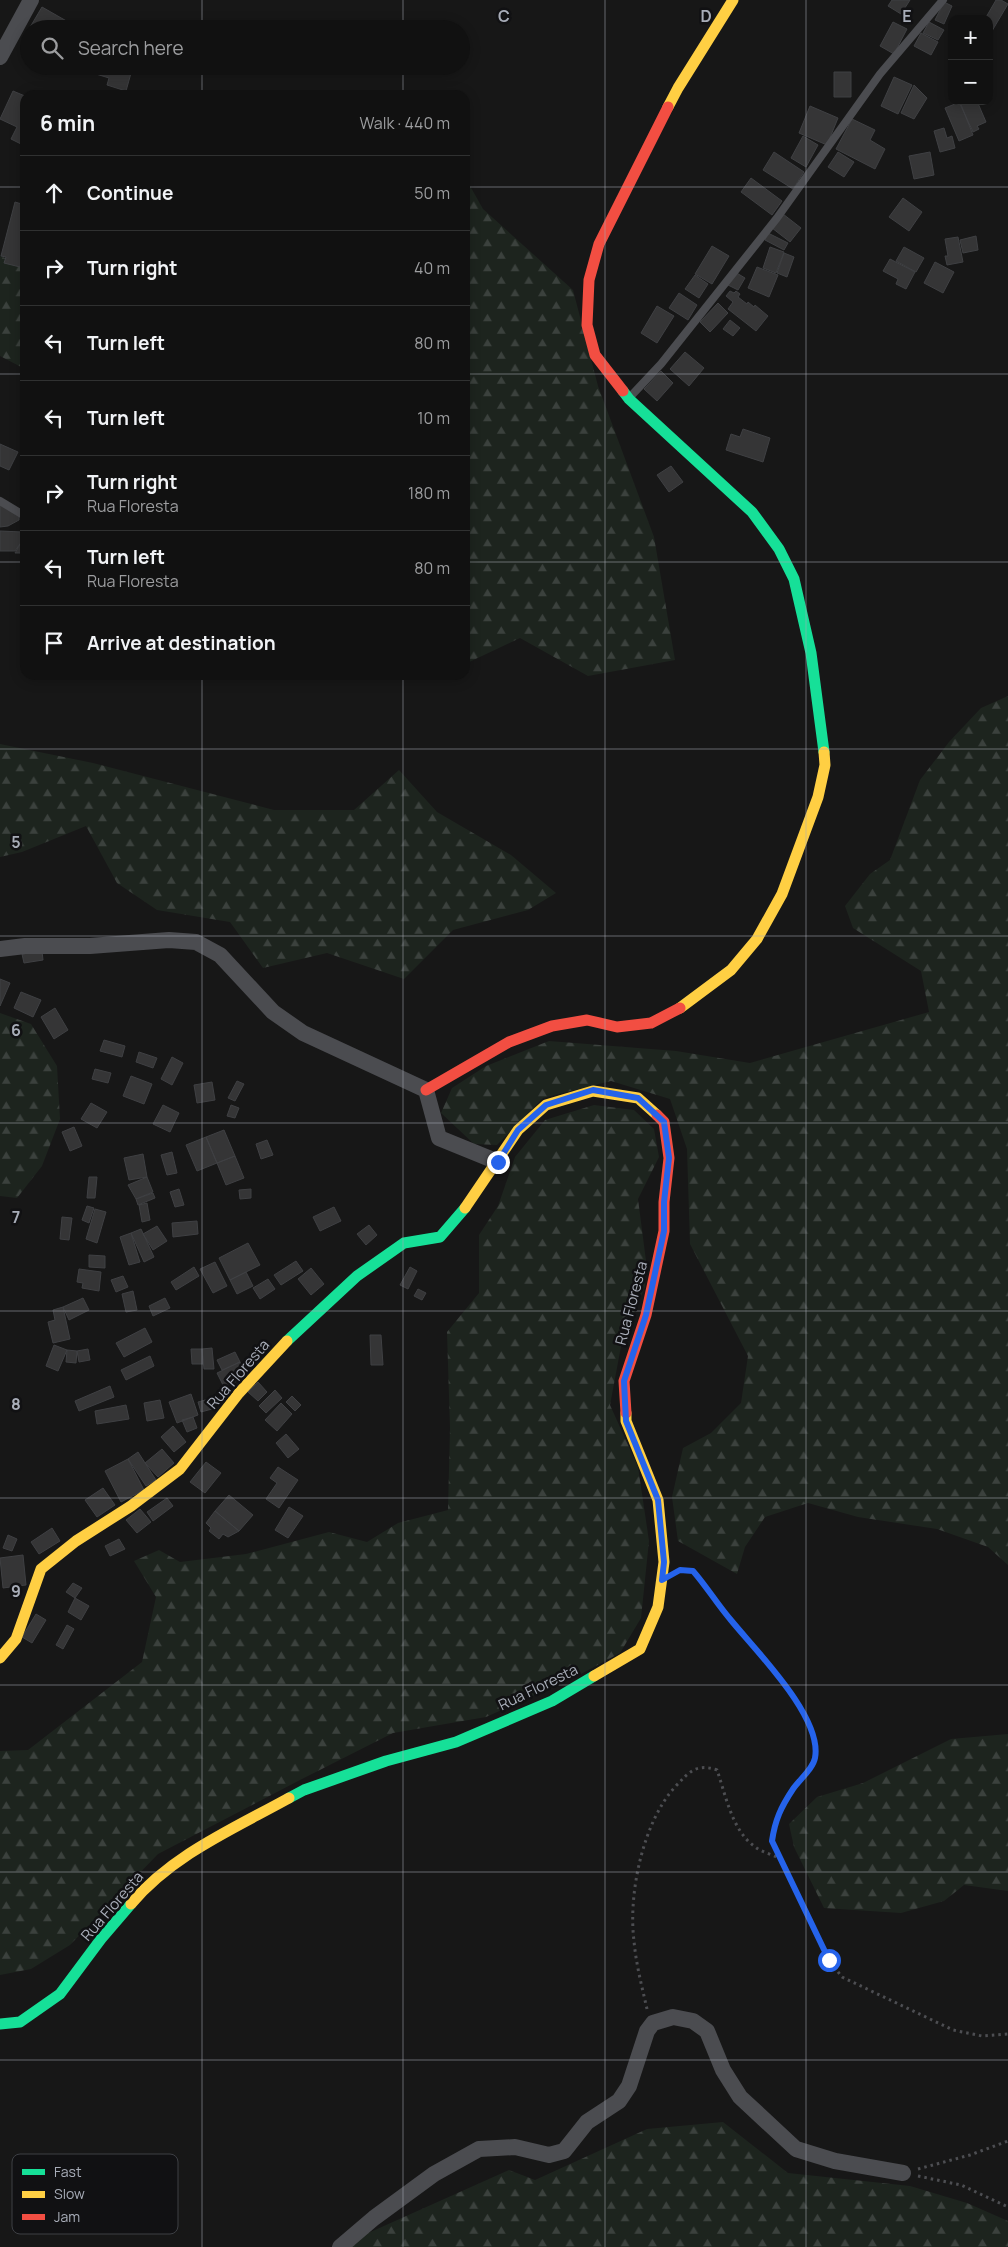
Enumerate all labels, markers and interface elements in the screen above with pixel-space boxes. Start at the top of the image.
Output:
text: C [498,5,510,27]
text: D [700,5,712,27]
text: E [902,5,912,27]
map controls [948,15,993,105]
button: + [948,15,993,60]
search box [20,20,470,75]
icon: search [38,34,66,62]
text: Search here [78,35,184,61]
button: − [948,60,993,105]
text: 6 min [40,109,95,137]
text: Walk · 440 m [360,112,450,134]
icon: ahead [40,179,68,207]
text: Continue [87,180,173,206]
text: 50 m [414,182,450,204]
icon: right [40,254,68,282]
text: Turn right [87,255,177,281]
text: 40 m [414,257,450,279]
icon: left [40,329,68,357]
text: Turn left [87,330,165,356]
text: 80 m [414,332,450,354]
icon: left [40,404,68,432]
text: Turn left [87,405,165,431]
text: 10 m [417,407,450,429]
text: Turn right [87,469,177,495]
icon: right [40,479,68,507]
text: 180 m [408,482,450,504]
text: Rua Floresta [87,495,179,517]
text: Turn left [87,544,165,570]
icon: left [40,554,68,582]
text: 80 m [414,557,450,579]
text: Rua Floresta [87,570,179,592]
icon: arrive [40,629,68,657]
text: Arrive at destination [87,630,276,656]
text: 5 [11,831,21,853]
text: 6 [11,1019,21,1041]
route end [487,1151,510,1174]
text: 7 [12,1206,20,1228]
street label: Rua Floresta [610,1259,652,1347]
street label: Rua Floresta [202,1335,274,1413]
text: 8 [11,1393,21,1415]
text: 9 [11,1580,21,1602]
street label: Rua Floresta [495,1659,581,1715]
street label: Rua Floresta [76,1867,148,1945]
route start [818,1949,841,1972]
legend [12,2154,178,2234]
text: Fast [54,2162,82,2181]
text: Slow [54,2184,85,2203]
text: Jam [54,2207,80,2226]

